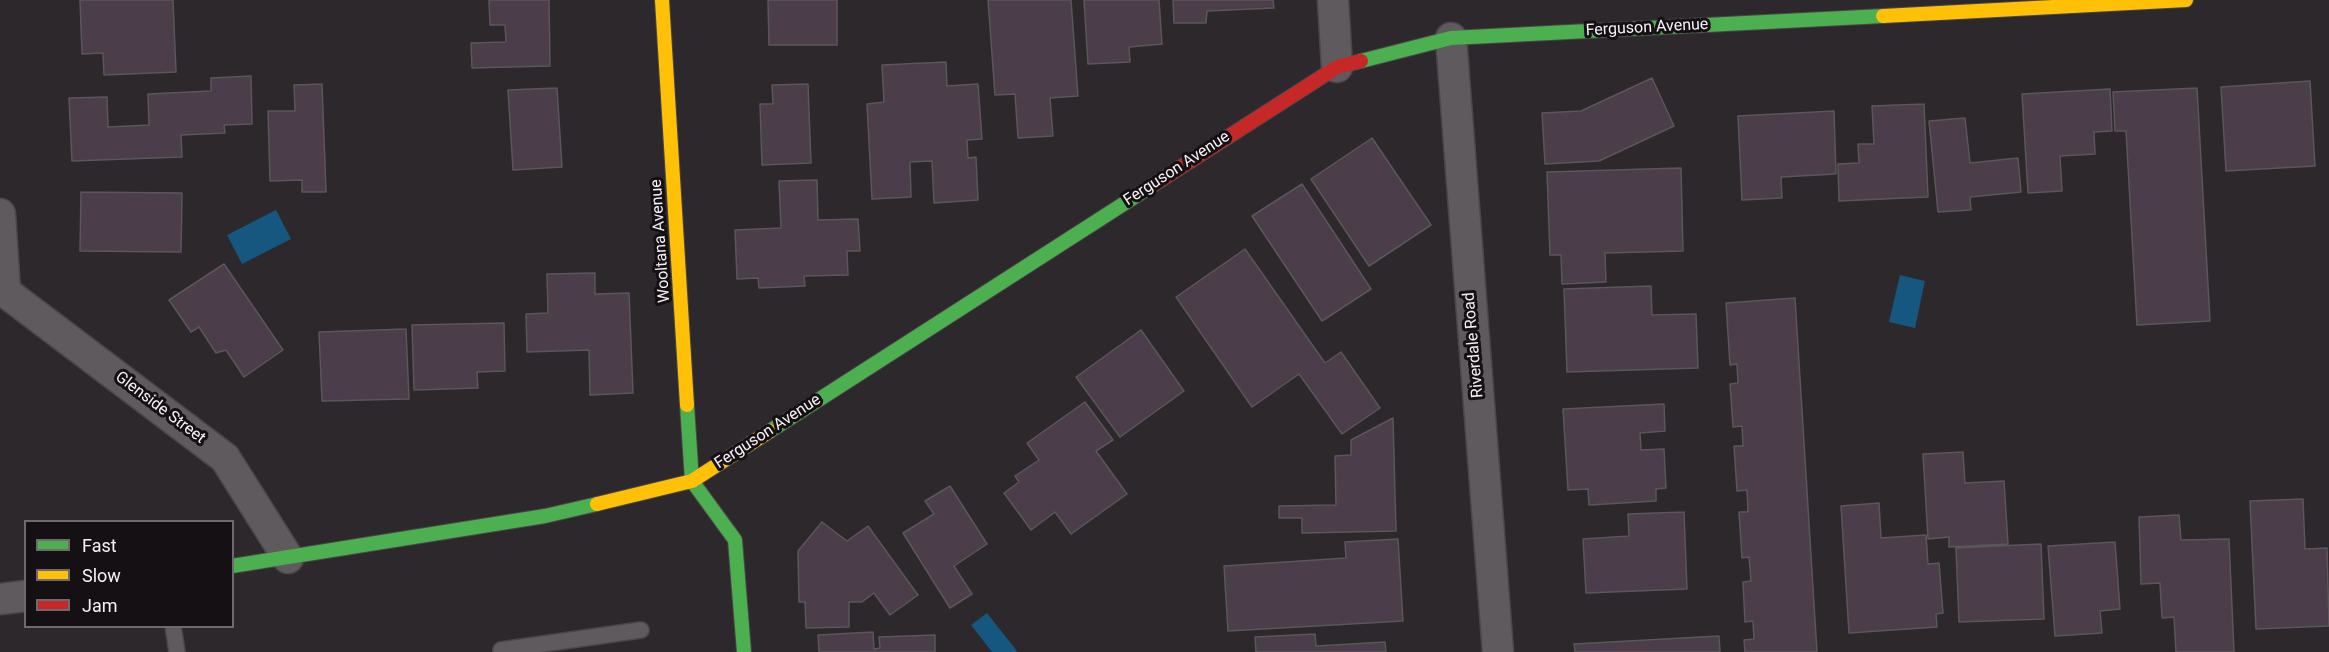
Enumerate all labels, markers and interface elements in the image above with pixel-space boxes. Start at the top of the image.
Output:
street label: Ferguson Avenue [1585,15,1709,41]
street label: Ferguson Avenue [1120,128,1234,210]
street label: Wooltana Avenue [647,179,675,303]
street label: Riverdale Road [1460,291,1488,399]
street label: Glenside Street [111,368,209,448]
street label: Ferguson Avenue [711,391,825,473]
legend [24,520,234,628]
text: Fast [82,535,117,556]
text: Slow [82,565,121,586]
text: Jam [82,595,118,616]

